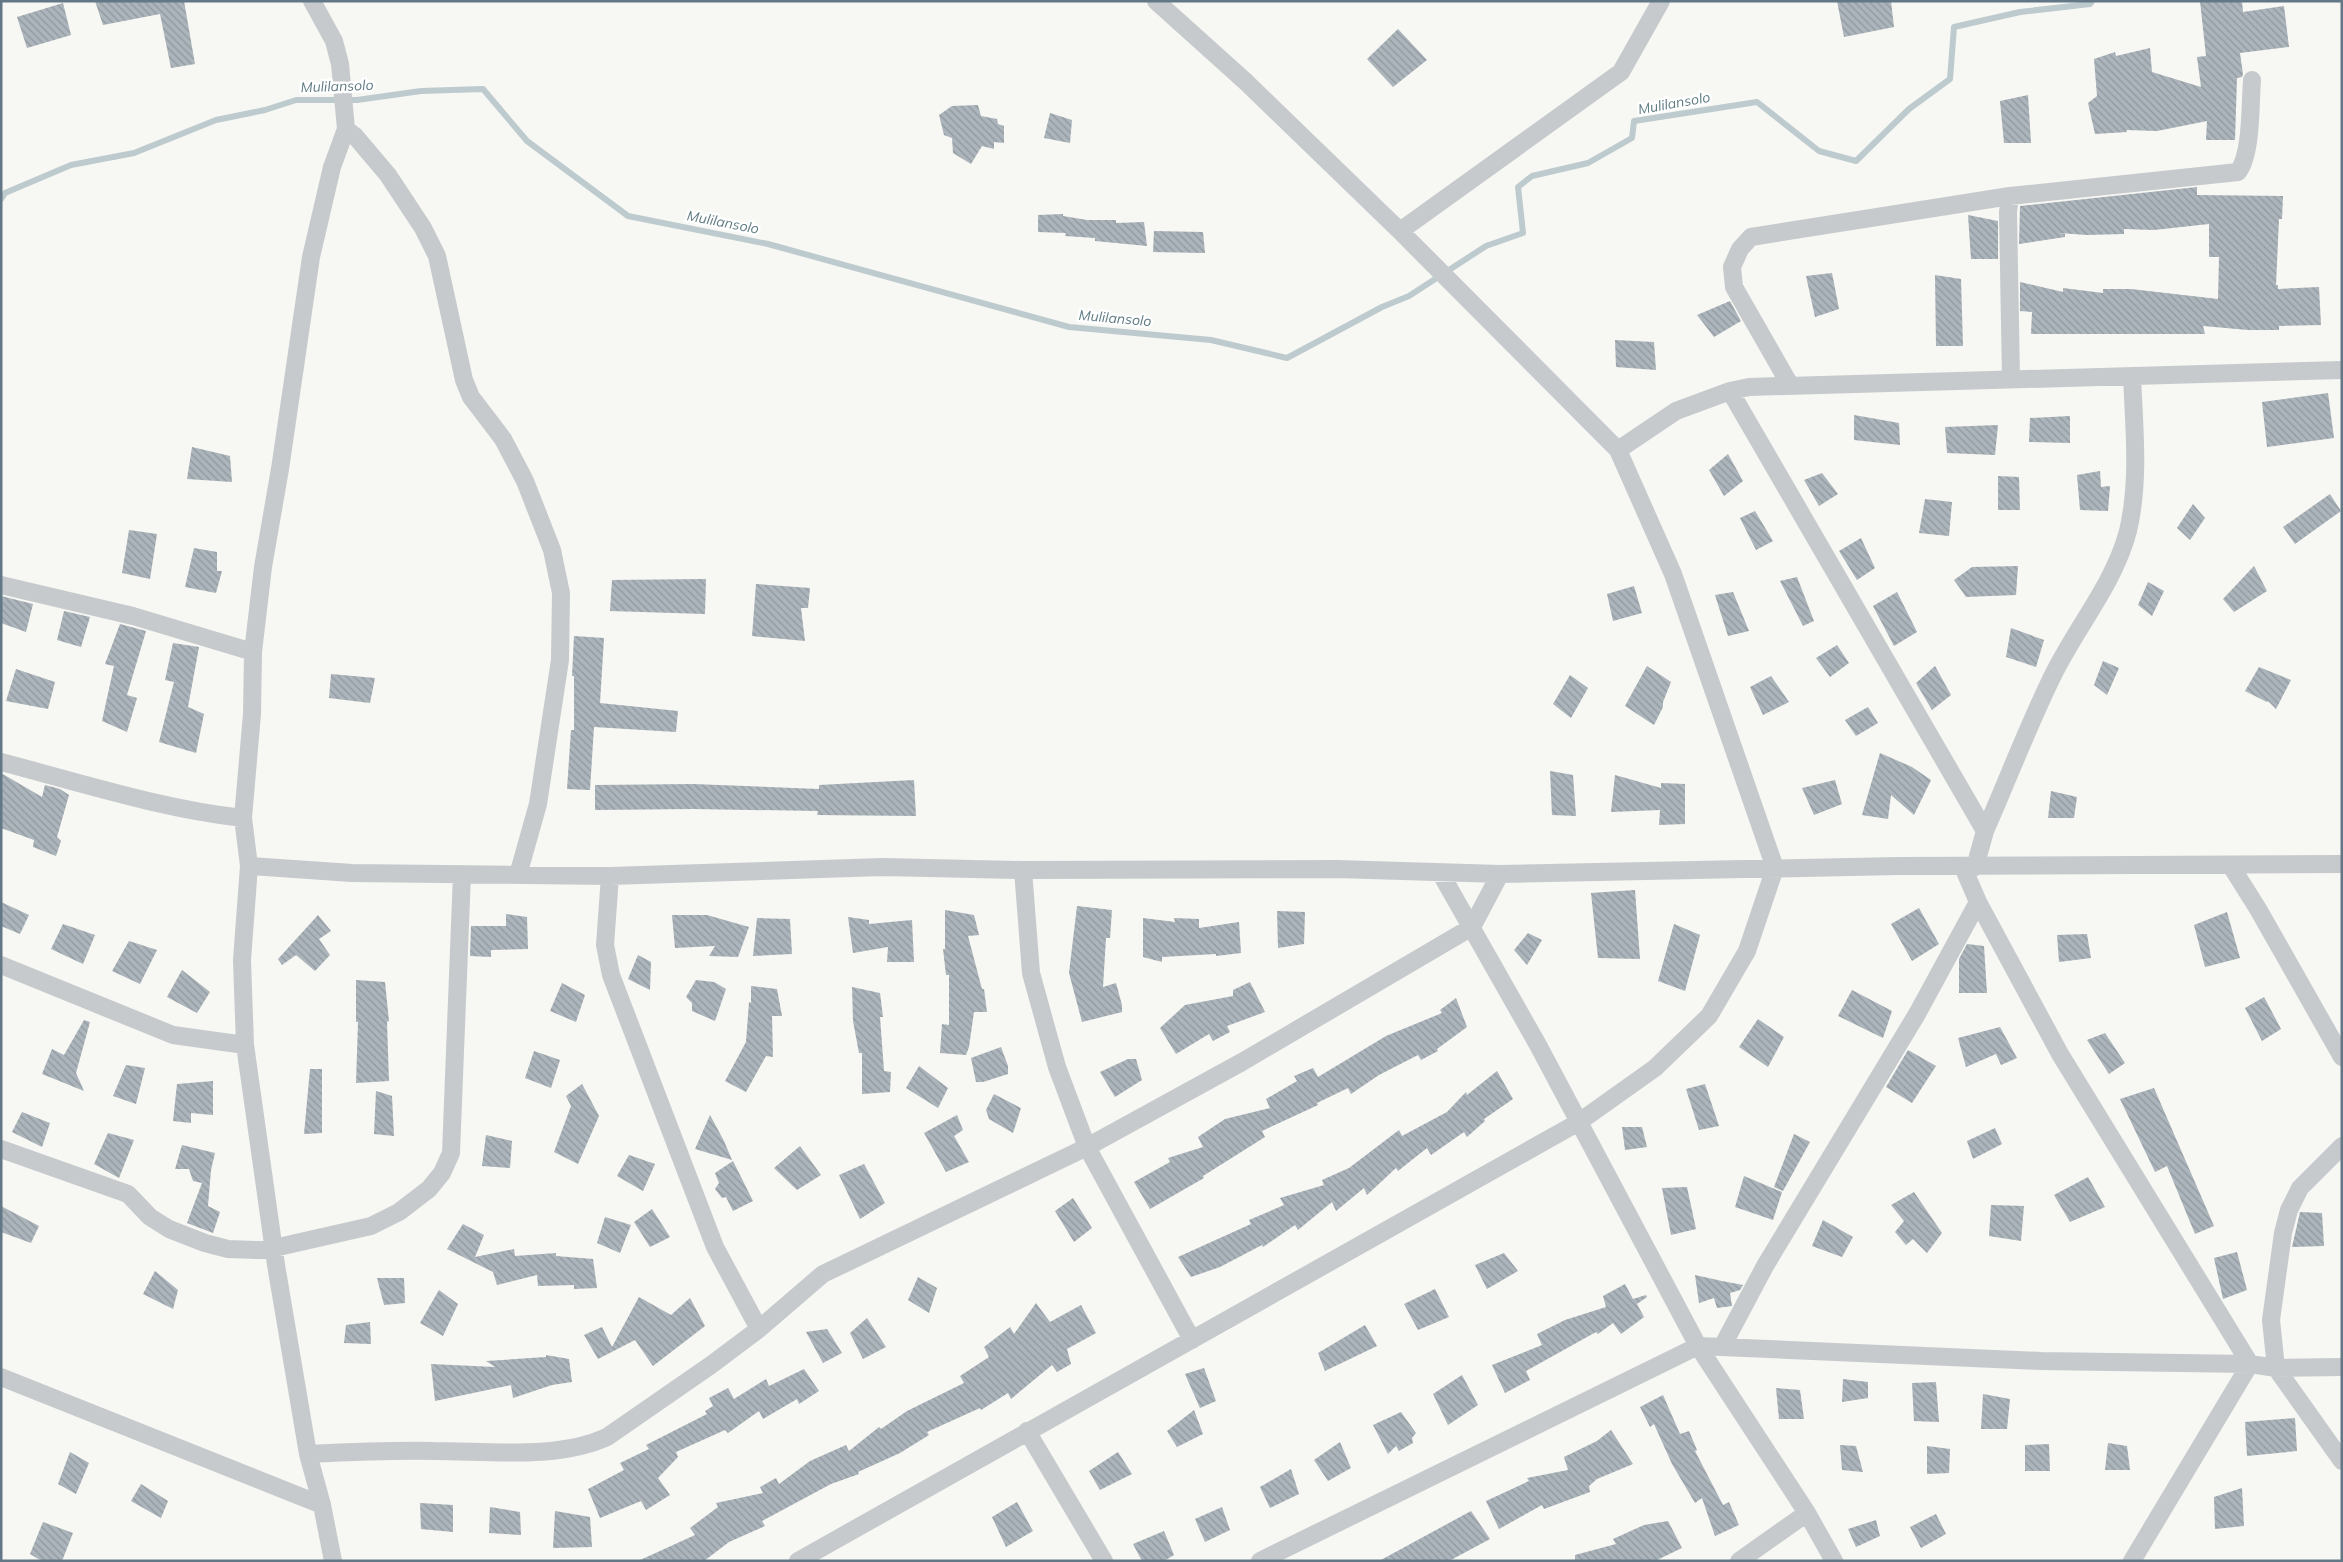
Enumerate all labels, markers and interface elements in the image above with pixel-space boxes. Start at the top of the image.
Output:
water label: Mulilansolo [300,76,374,96]
water label: Mulilansolo [1637,88,1711,118]
water label: Mulilansolo [685,206,761,238]
water label: Mulilansolo [1078,306,1152,330]

